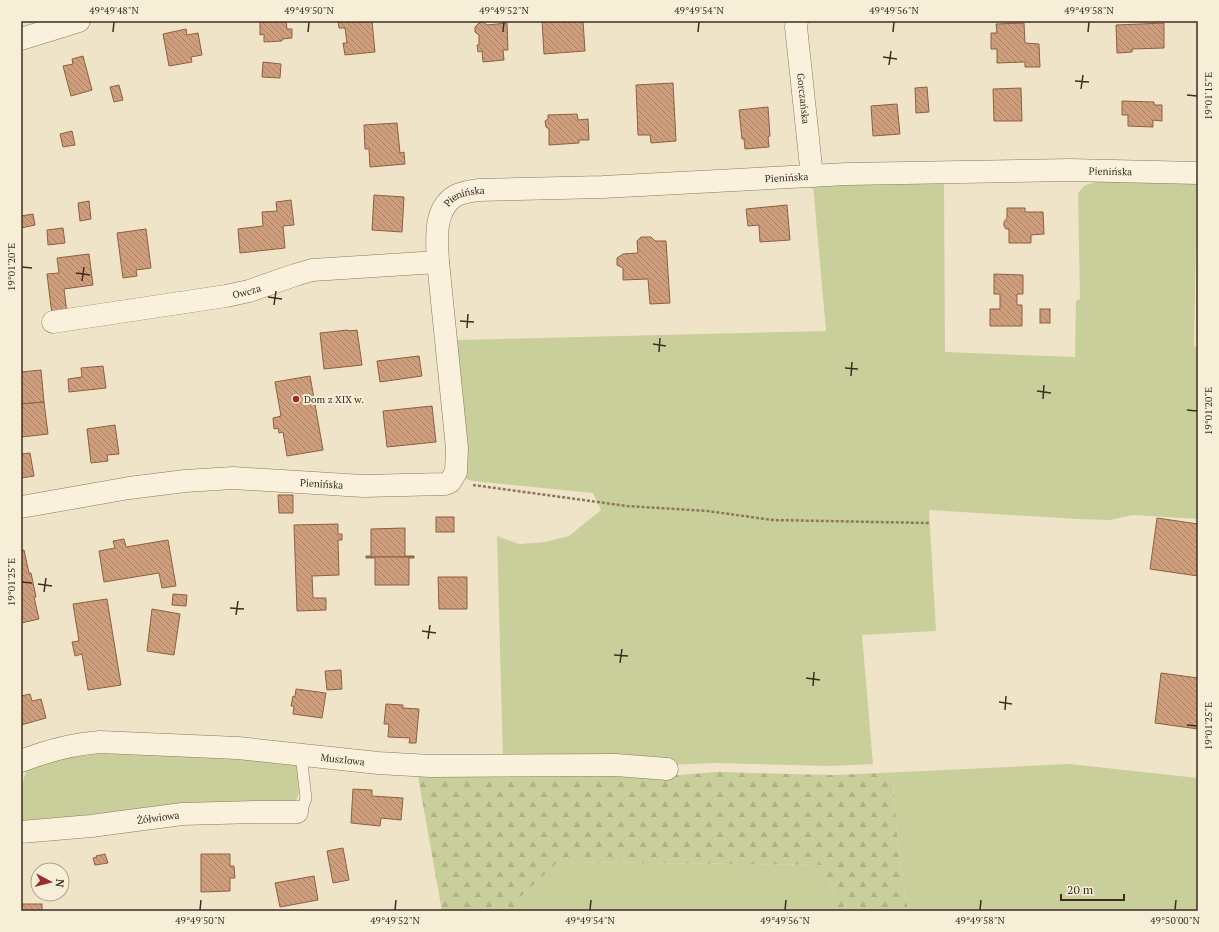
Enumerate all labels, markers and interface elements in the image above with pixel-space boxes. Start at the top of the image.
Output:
text: 49°49'48"N [89,4,139,17]
text: 49°49'50"N [284,4,334,17]
text: 49°49'52"N [479,4,529,17]
text: 49°49'54"N [674,4,724,17]
text: 49°49'56"N [869,4,919,17]
text: 49°49'58"N [1064,4,1114,17]
street label: Gorczańska [794,72,812,125]
text: 19°01'15"E [1202,72,1215,120]
street label: Pienińska [1089,164,1132,178]
street label: Pienińska [765,170,809,185]
street label: Pienińska [441,184,485,209]
text: 19°01'20"E [5,243,18,291]
street label: Owcza [231,281,263,301]
text: 19°01'20"E [1202,387,1215,435]
place label: Dom z XIX w. [304,393,364,406]
marker: Dom z XIX w. [291,394,301,404]
street label: Pienińska [299,476,344,492]
text: 19°01'25"E [5,558,18,606]
text: 19°01'25"E [1202,702,1215,750]
street label: Muszlowa [320,751,365,769]
street label: Żółwiowa [136,808,180,827]
north arrow [30,862,70,902]
scale bar [1061,876,1124,902]
text: N [52,878,67,889]
text: 20 m [1067,882,1094,897]
text: 49°49'50"N [175,914,225,927]
text: 49°49'52"N [370,914,420,927]
text: 49°49'54"N [565,914,615,927]
text: 49°49'56"N [760,914,810,927]
text: 49°49'58"N [955,914,1005,927]
text: 49°50'00"N [1150,914,1200,927]

